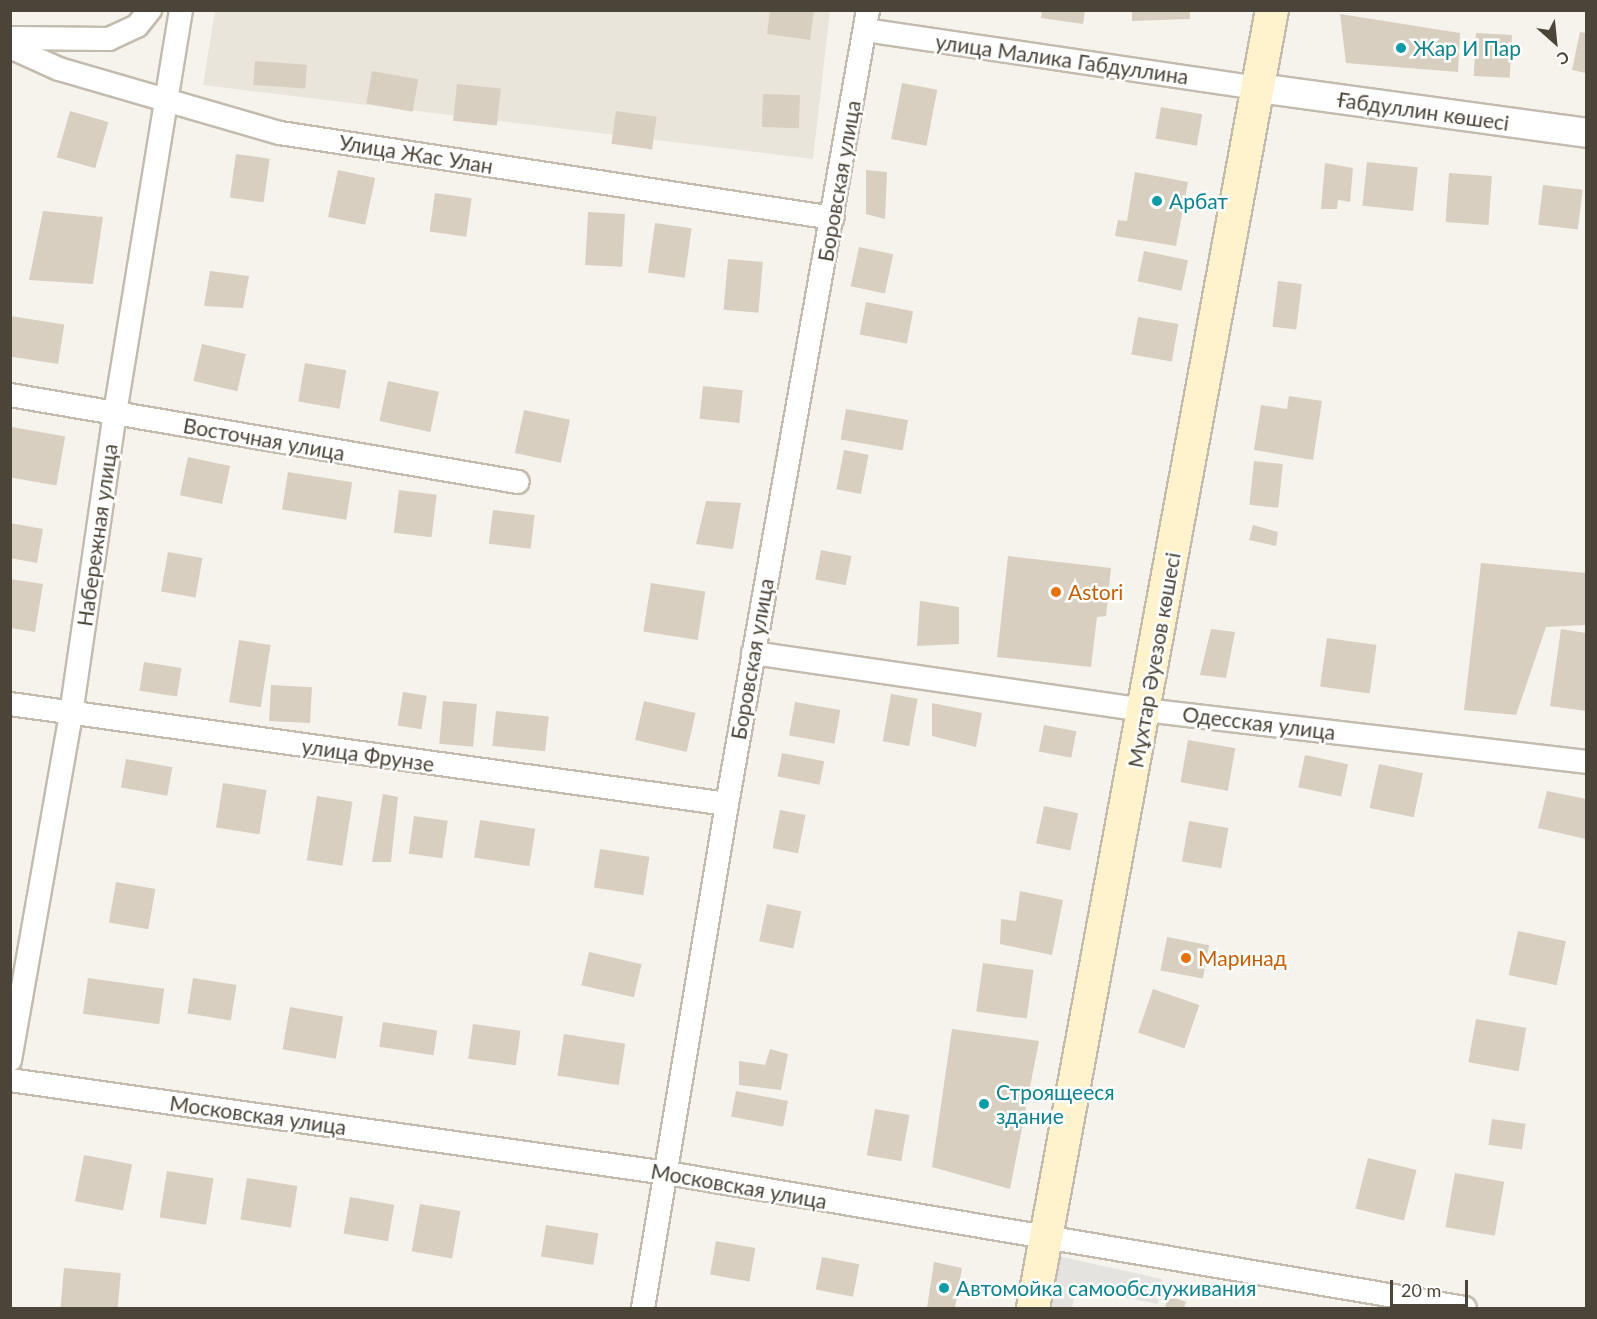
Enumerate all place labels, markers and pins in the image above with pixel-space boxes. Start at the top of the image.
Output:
place label: Жар И Пар [1413,35,1521,61]
marker: Жар И Пар [1394,41,1408,55]
place label: Арбат [1169,188,1228,214]
marker: Арбат [1150,194,1164,208]
place label: Astori [1068,579,1123,605]
marker: Astori [1049,585,1063,599]
place label: Маринад [1198,945,1287,971]
marker: Маринад [1179,951,1193,965]
place label: Строящееся здание [996,1079,1115,1129]
marker: Строящееся здание [977,1097,991,1111]
place label: Автомойка самообслуживания [956,1275,1256,1301]
marker: Автомойка самообслуживания [937,1281,951,1295]

